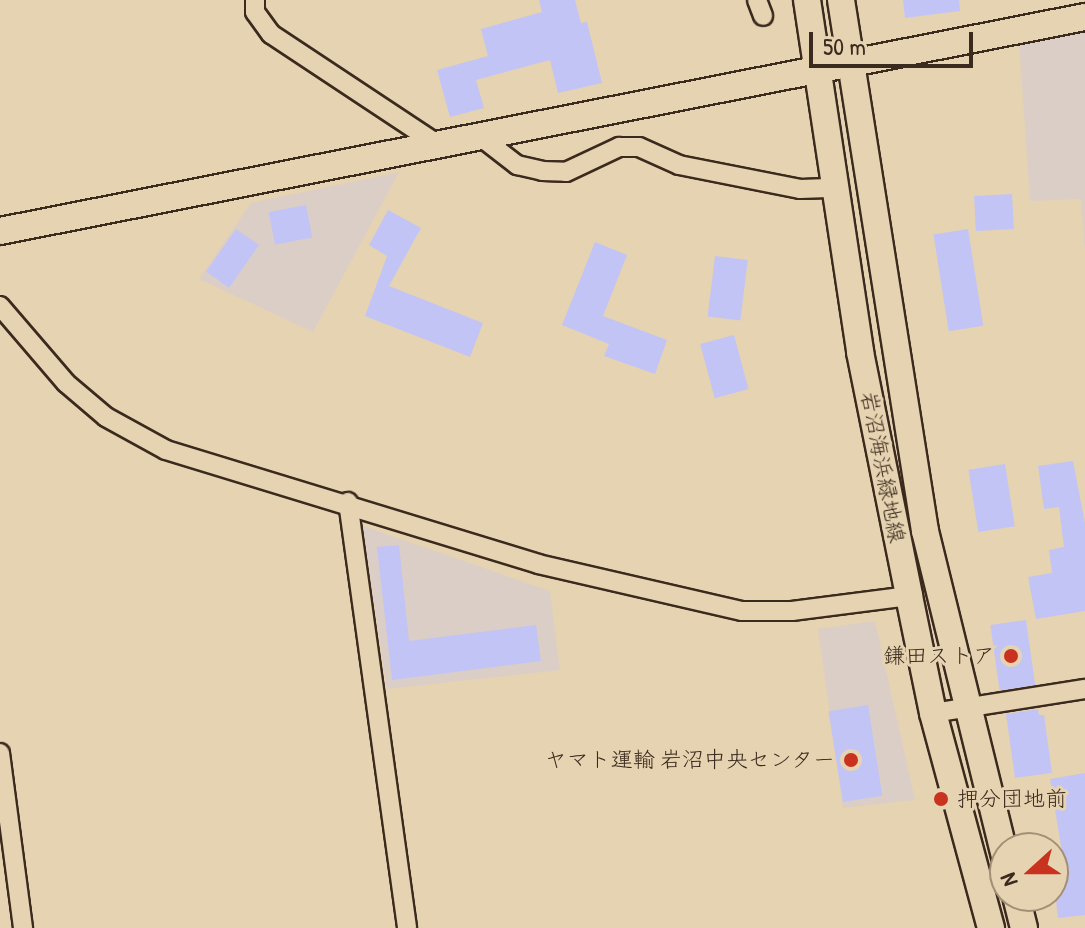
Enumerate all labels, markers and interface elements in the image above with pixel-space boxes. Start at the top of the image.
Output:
scale bar [813,16,977,66]
text: 50 m [823,30,866,62]
street label: 岩沼海浜緑地線 [855,389,911,545]
place label: 鎌田ストア [885,643,995,669]
marker: 鎌田ストア [1002,647,1020,665]
place label: ヤマト運輸 岩沼中央センター [544,747,835,773]
marker: ヤマト運輸 岩沼中央センター [842,751,860,769]
place label: 押分団地前 [957,786,1067,812]
marker: 押分団地前 [932,790,950,808]
north arrow [989,832,1069,912]
text: N [992,869,1025,891]

